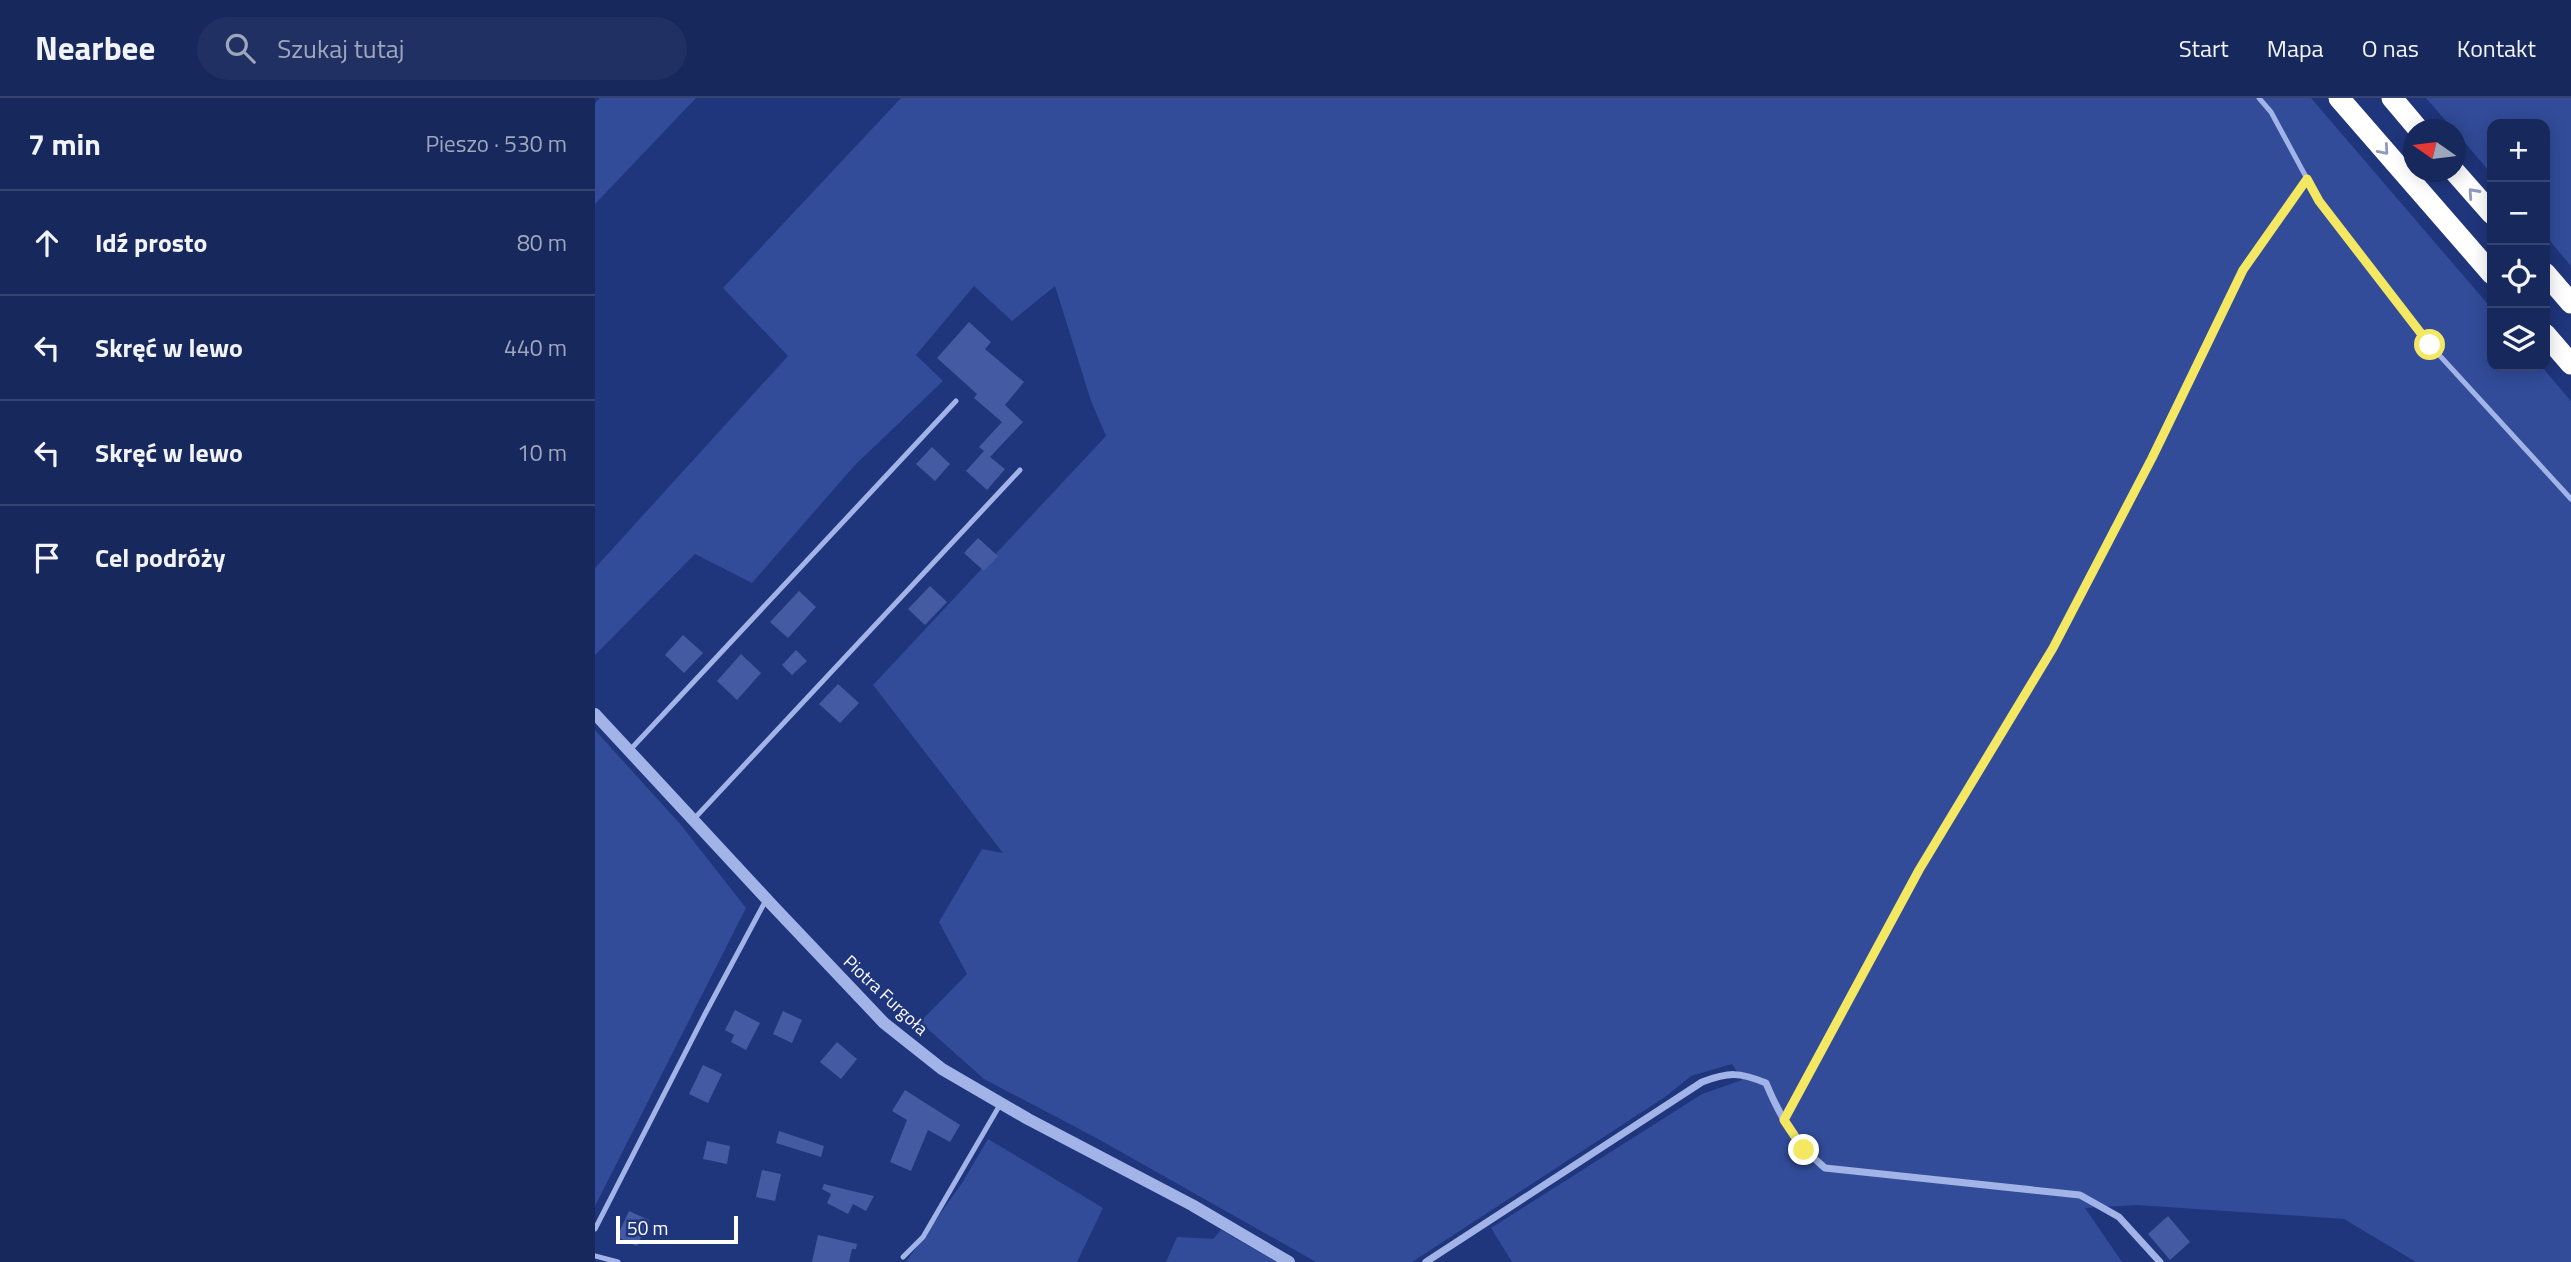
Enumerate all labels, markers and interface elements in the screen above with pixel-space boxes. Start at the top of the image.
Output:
search box [197,17,687,80]
text: Nearbee [35,23,155,73]
icon: search [221,29,259,67]
text: Szukaj tutaj [277,29,405,68]
text: Start [2179,30,2229,66]
text: Mapa [2267,30,2324,66]
text: O nas [2362,30,2419,66]
text: Kontakt [2457,30,2536,66]
north arrow [2403,119,2466,182]
map controls [2487,119,2550,371]
button: + [2487,119,2550,182]
text: 7 min [28,121,101,167]
text: Pieszo · 530 m [425,126,567,161]
one-way arrow [2376,141,2388,154]
button: − [2487,182,2550,245]
one-way arrow [2469,188,2482,201]
text: Idź prosto [95,223,207,262]
icon: ahead [28,224,66,262]
text: 80 m [517,225,567,260]
button: locate [2487,245,2550,308]
button: layers [2487,308,2550,371]
text: Skręć w lewo [95,328,243,367]
icon: left [28,329,66,367]
route start [2414,329,2445,360]
text: 440 m [504,330,567,365]
text: Skręć w lewo [95,433,243,472]
icon: left [28,434,66,472]
text: 10 m [517,435,567,470]
text: Cel podróży [95,538,225,577]
icon: arrive [28,539,66,577]
street label: Piotra Furgoła [837,948,935,1042]
route end [1788,1134,1819,1165]
scale bar [616,1213,739,1245]
text: 50 m [627,1213,668,1242]

